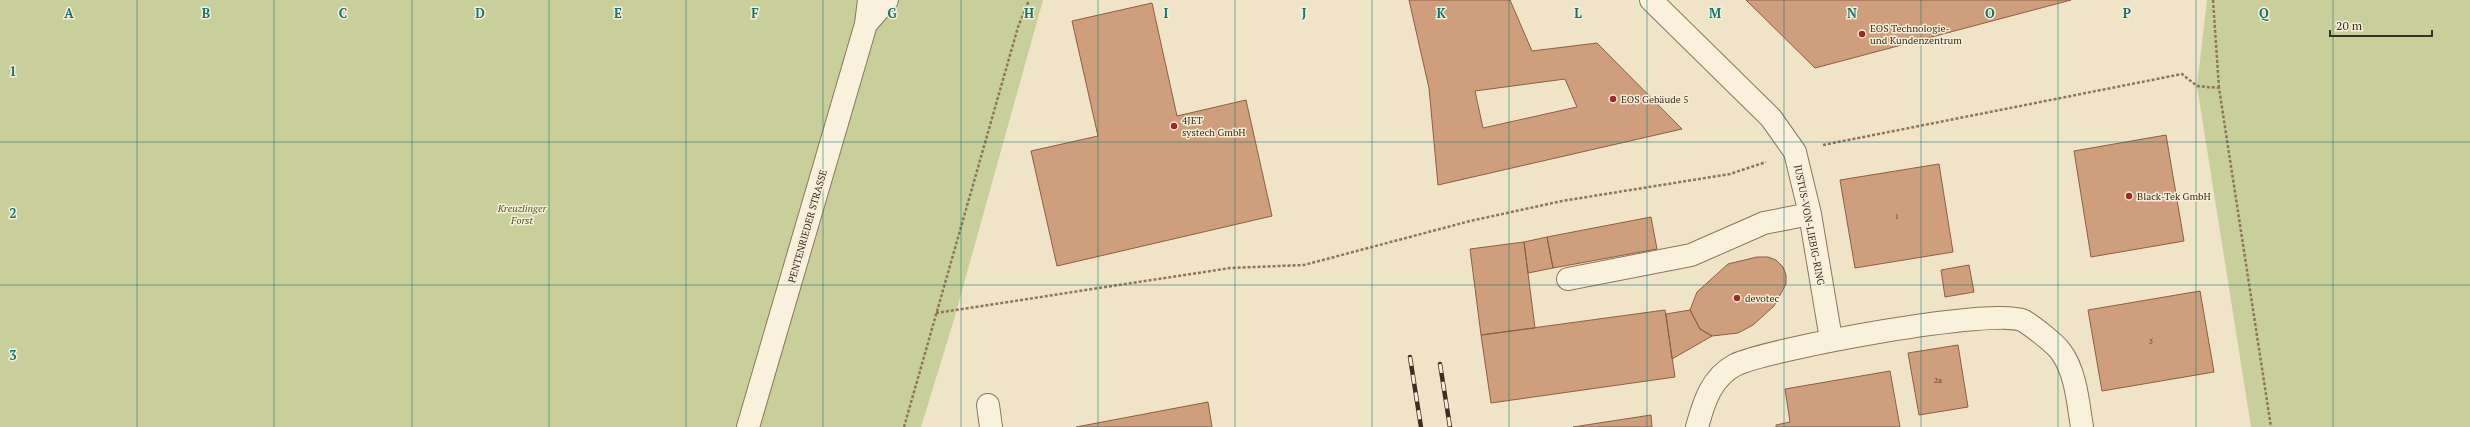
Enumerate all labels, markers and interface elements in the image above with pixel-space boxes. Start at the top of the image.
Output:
text: A [64,4,74,22]
text: B [202,4,210,22]
text: C [339,4,347,22]
text: D [475,4,485,22]
text: E [614,4,622,22]
text: F [751,4,759,22]
text: G [887,4,897,22]
text: H [1024,4,1034,22]
text: I [1164,4,1169,22]
text: J [1302,4,1307,22]
text: K [1436,4,1446,22]
text: L [1574,4,1582,22]
text: M [1709,4,1721,22]
text: N [1847,4,1857,22]
text: O [1985,4,1995,22]
text: P [2123,4,2131,22]
text: Q [2259,4,2270,22]
scale bar [2330,12,2432,38]
text: 20 m [2336,18,2363,33]
place label: EOS Technologie- und Kundenzentrum [1870,22,1962,47]
marker: EOS Technologie- und Kundenzentrum [1857,29,1867,39]
text: 1 [9,62,17,80]
place label: EOS Gebäude 5 [1621,93,1689,106]
marker: EOS Gebäude 5 [1608,94,1618,104]
place label: 4JET systech GmbH [1182,114,1246,139]
marker: 4JET systech GmbH [1169,121,1179,131]
street label: JUSTUS-VON-LIEBIG-RING [1791,164,1828,287]
street label: PENTENRIEDER STRASSE [785,168,830,284]
place label: Black-Tek GmbH [2137,190,2211,203]
marker: Black-Tek GmbH [2124,191,2134,201]
park label: Kreuzlinger Forst [497,202,547,227]
text: 2 [9,204,17,222]
house number: 1 [1895,211,1899,221]
place label: devotec [1745,292,1779,305]
marker: devotec [1732,293,1742,303]
house number: 5 [2149,336,2153,346]
text: 3 [9,346,17,364]
house number: 2a [1934,375,1942,385]

